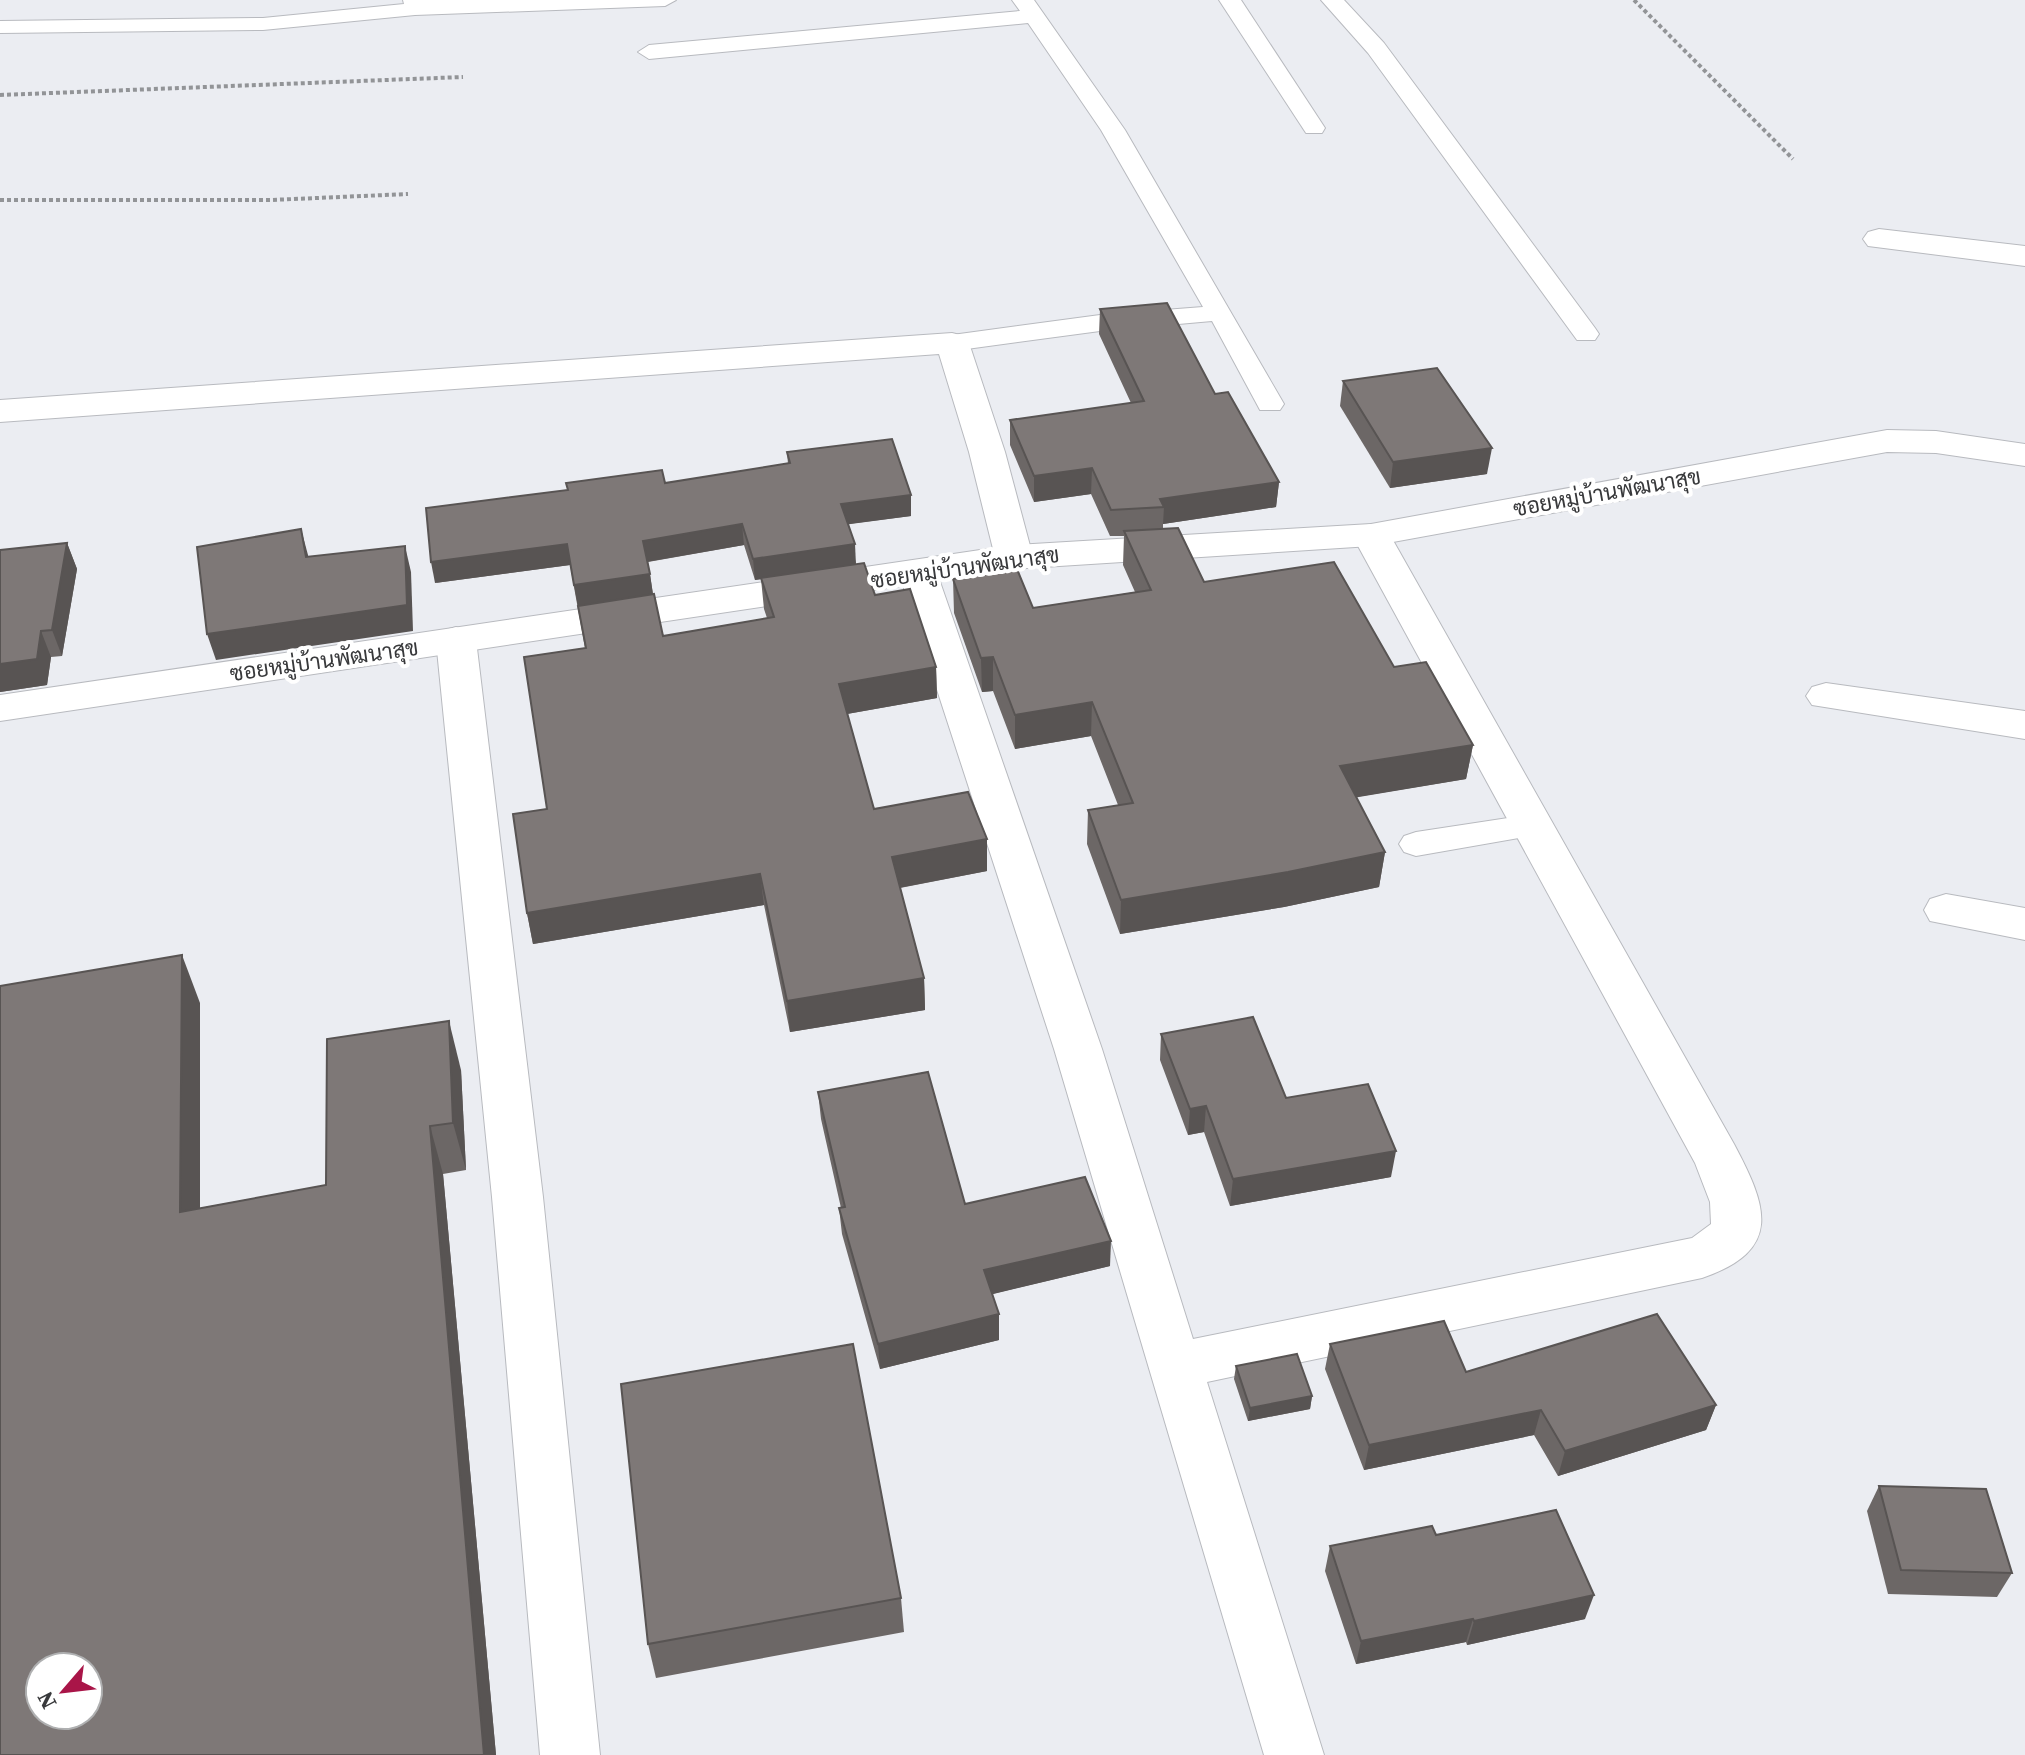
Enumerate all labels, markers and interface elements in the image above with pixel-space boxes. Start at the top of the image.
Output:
street label: ซอยหมู่บ้านพัฒนาสุข [1511,461,1703,524]
street label: ซอยหมู่บ้านพัฒนาสุข [869,539,1061,596]
street label: ซอยหมู่บ้านพัฒนาสุข [228,632,420,689]
north arrow [24,1651,104,1731]
text: N [29,1686,63,1715]

